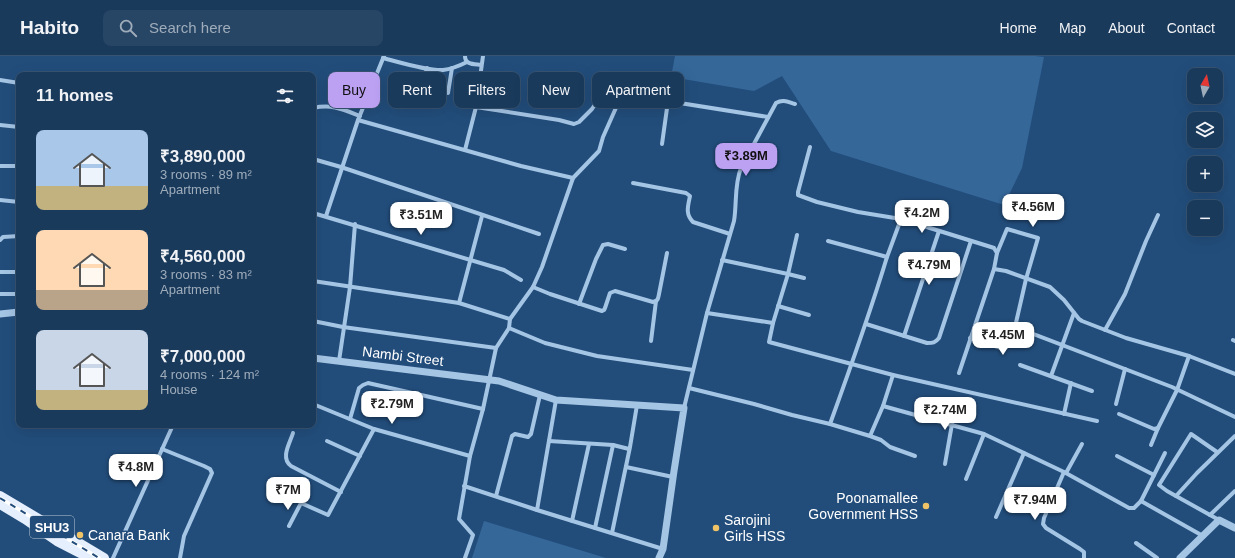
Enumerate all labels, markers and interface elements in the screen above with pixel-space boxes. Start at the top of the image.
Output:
search box [103,10,383,46]
text: Habito [20,17,79,38]
icon: search [117,17,139,39]
text: Search here [149,19,231,36]
text: Home [1000,20,1037,36]
text: Map [1059,20,1086,36]
text: About [1108,20,1145,36]
text: Contact [1167,20,1215,36]
north arrow [1187,68,1223,104]
map controls [1187,68,1223,236]
chip: Buy [328,72,380,108]
chip: Rent [388,72,446,108]
chip: Filters [454,72,520,108]
chip: New [528,72,584,108]
chip: Apartment [592,72,684,108]
icon: filters [274,85,296,107]
text: 11 homes [36,86,114,105]
button: layers [1187,112,1223,148]
pin: ₹3.89M [713,143,779,177]
icon: home [68,146,116,194]
text: ₹3,890,000 [160,147,245,166]
text: ₹3.89M [724,148,768,163]
button: + [1187,156,1223,192]
text: 3 rooms · 89 m² [160,167,252,182]
text: Apartment [160,182,220,197]
pin: ₹4.56M [1000,194,1066,228]
text: ₹4.56M [1011,199,1055,214]
pin: ₹4.2M [894,200,950,234]
button: − [1187,200,1223,236]
pin: ₹3.51M [388,202,454,236]
text: ₹4.2M [904,205,940,220]
text: ₹3.51M [399,207,443,222]
icon: home [68,246,116,294]
text: ₹4,560,000 [160,247,245,266]
pin: ₹4.79M [896,252,962,286]
text: ₹4.79M [907,257,951,272]
text: 3 rooms · 83 m² [160,267,252,282]
text: Apartment [160,282,220,297]
pin: ₹4.45M [970,322,1036,356]
text: ₹4.45M [981,327,1025,342]
street label: Nambi Street [361,343,445,369]
icon: home [68,346,116,394]
text: ₹7,000,000 [160,347,245,366]
text: 4 rooms · 124 m² [160,367,259,382]
text: House [160,382,198,397]
pin: ₹2.79M [359,391,425,425]
text: ₹2.79M [370,396,414,411]
pin: ₹2.74M [912,397,978,431]
text: ₹2.74M [923,402,967,417]
pin: ₹4.8M [108,454,164,488]
text: ₹4.8M [118,459,154,474]
pin: ₹7M [269,477,307,511]
text: ₹7M [275,482,301,497]
pin: ₹7.94M [1002,487,1068,521]
place label: Poonamallee Government HSS [808,490,918,522]
text: ₹7.94M [1013,492,1057,507]
marker: Poonamallee Government HSS [921,501,931,511]
place label: Sarojini Girls HSS [724,512,785,544]
road number: SHU3 [30,516,74,538]
marker: Sarojini Girls HSS [711,523,721,533]
place label: Canara Bank [88,527,171,543]
marker: Canara Bank [75,530,85,540]

